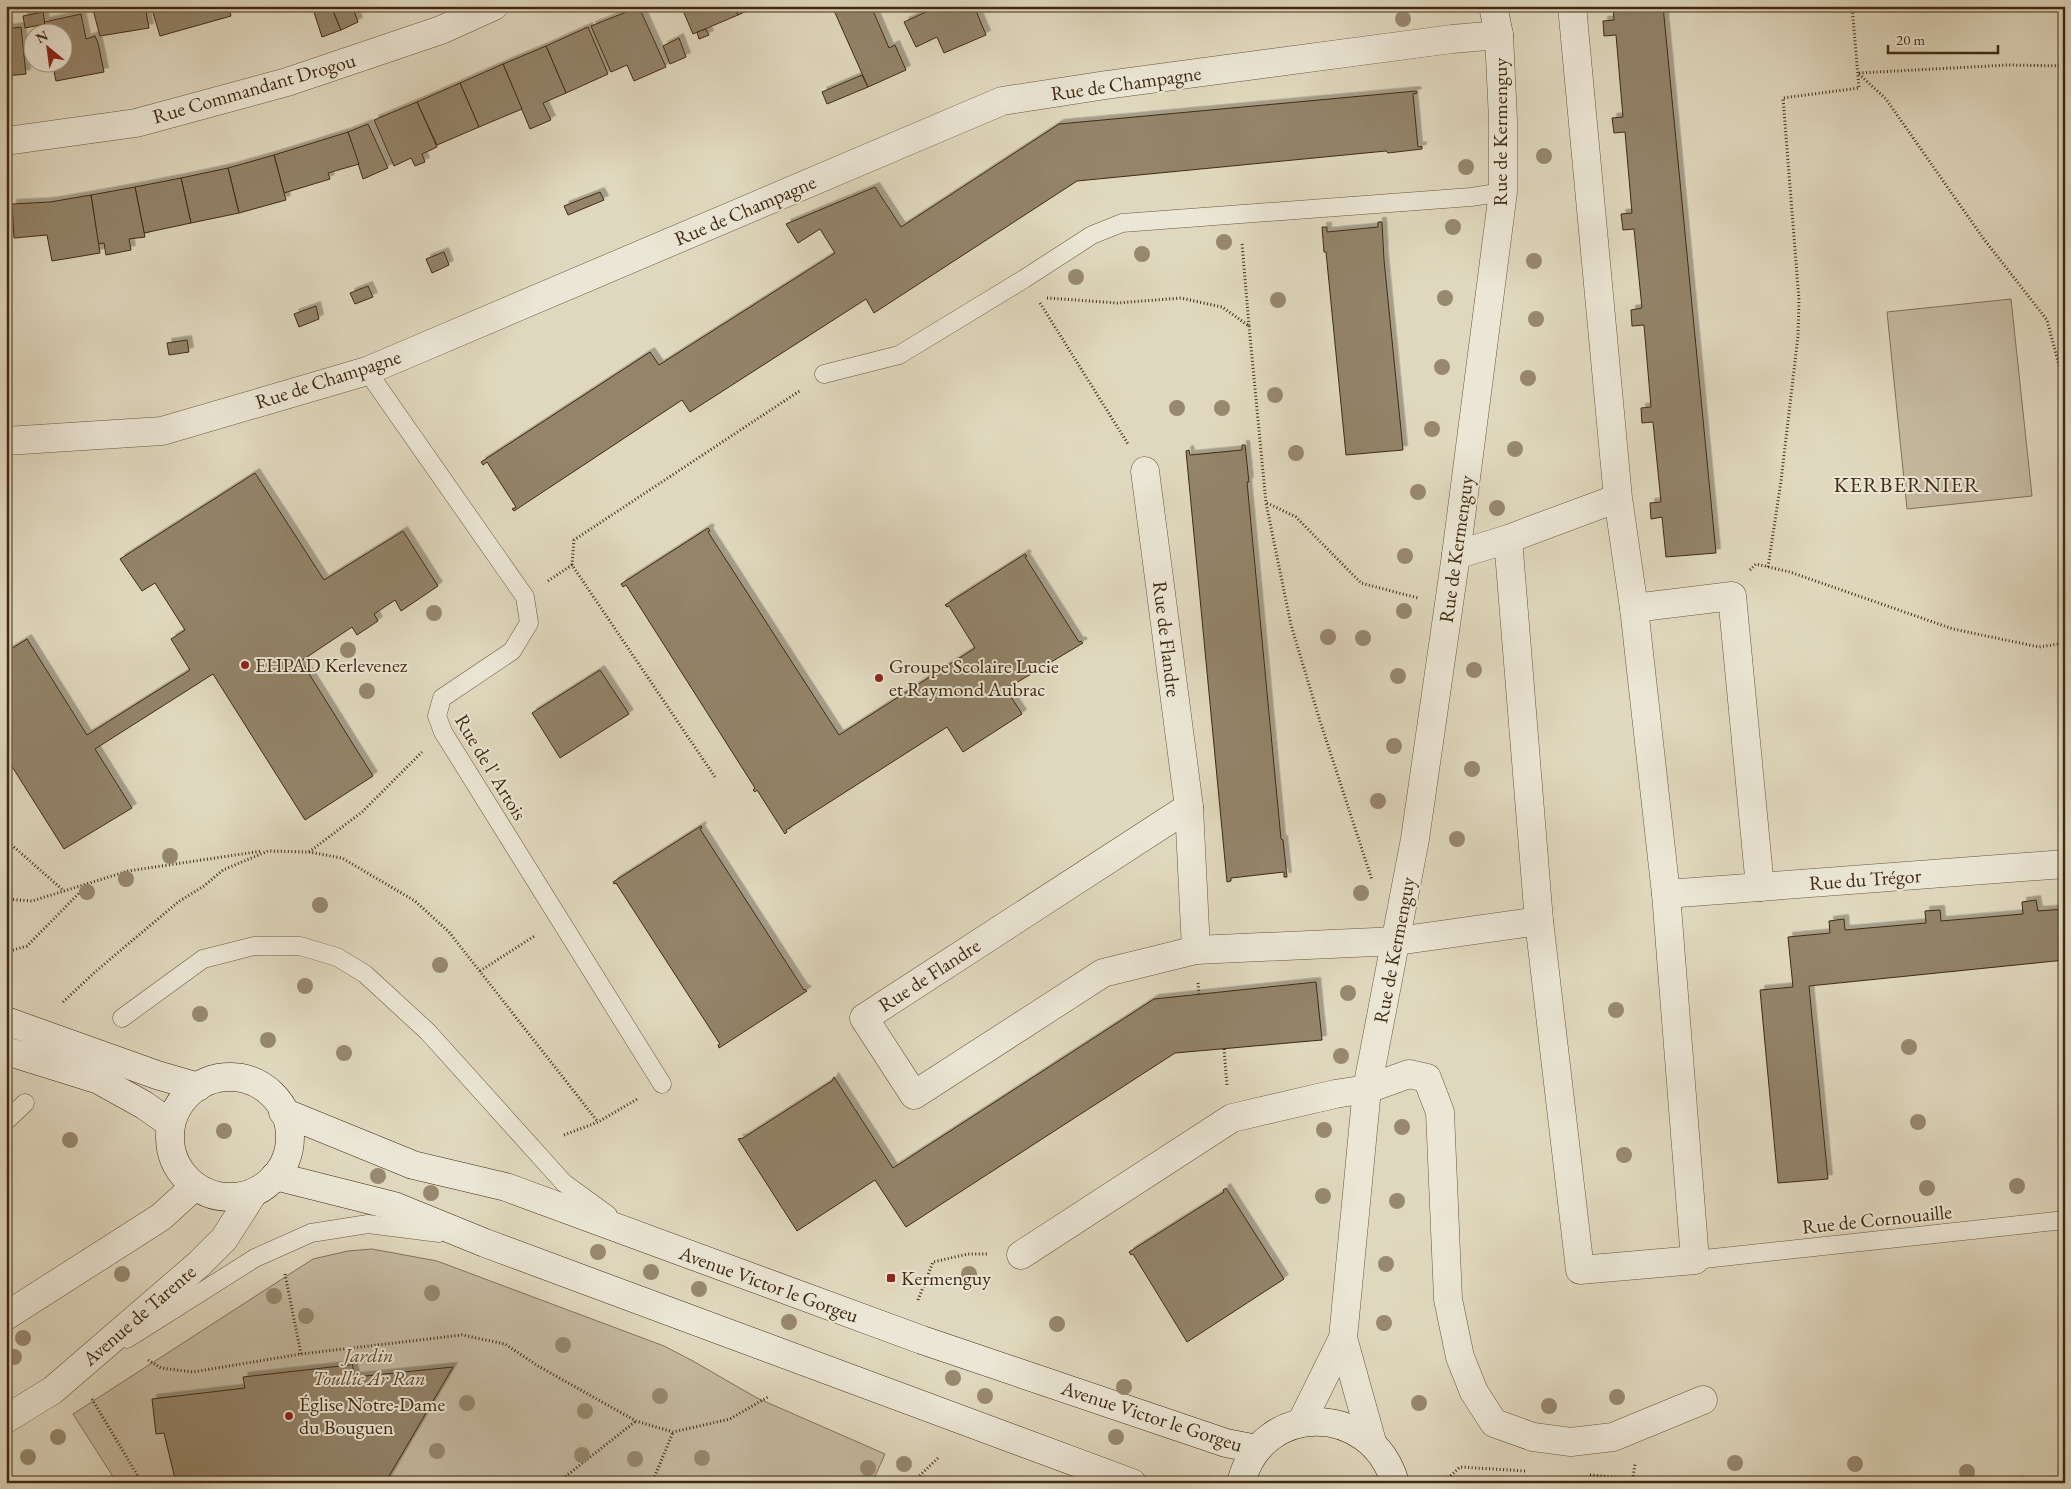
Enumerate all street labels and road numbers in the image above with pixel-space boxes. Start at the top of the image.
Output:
street label: Rue Commandant Drogou [149,46,359,129]
street label: Rue de Kermenguy [1487,57,1513,206]
street label: Rue de Champagne [1049,60,1203,106]
street label: Rue de Champagne [670,168,820,252]
street label: Rue de Champagne [252,343,404,415]
street label: Rue de Kermenguy [1433,473,1479,624]
street label: Rue de Flandre [1147,579,1187,699]
street label: Rue de l' Artois [449,709,533,825]
street label: Rue du Trégor [1808,862,1922,896]
street label: Rue de Kermenguy [1367,874,1421,1025]
street label: Rue de Flandre [873,932,985,1018]
street label: Rue de Cornouaille [1801,1198,1953,1240]
street label: Avenue Victor le Gorgeu [675,1239,863,1329]
street label: Avenue de Tarente [76,1259,201,1372]
street label: Avenue Victor le Gorgeu [1057,1374,1246,1458]

